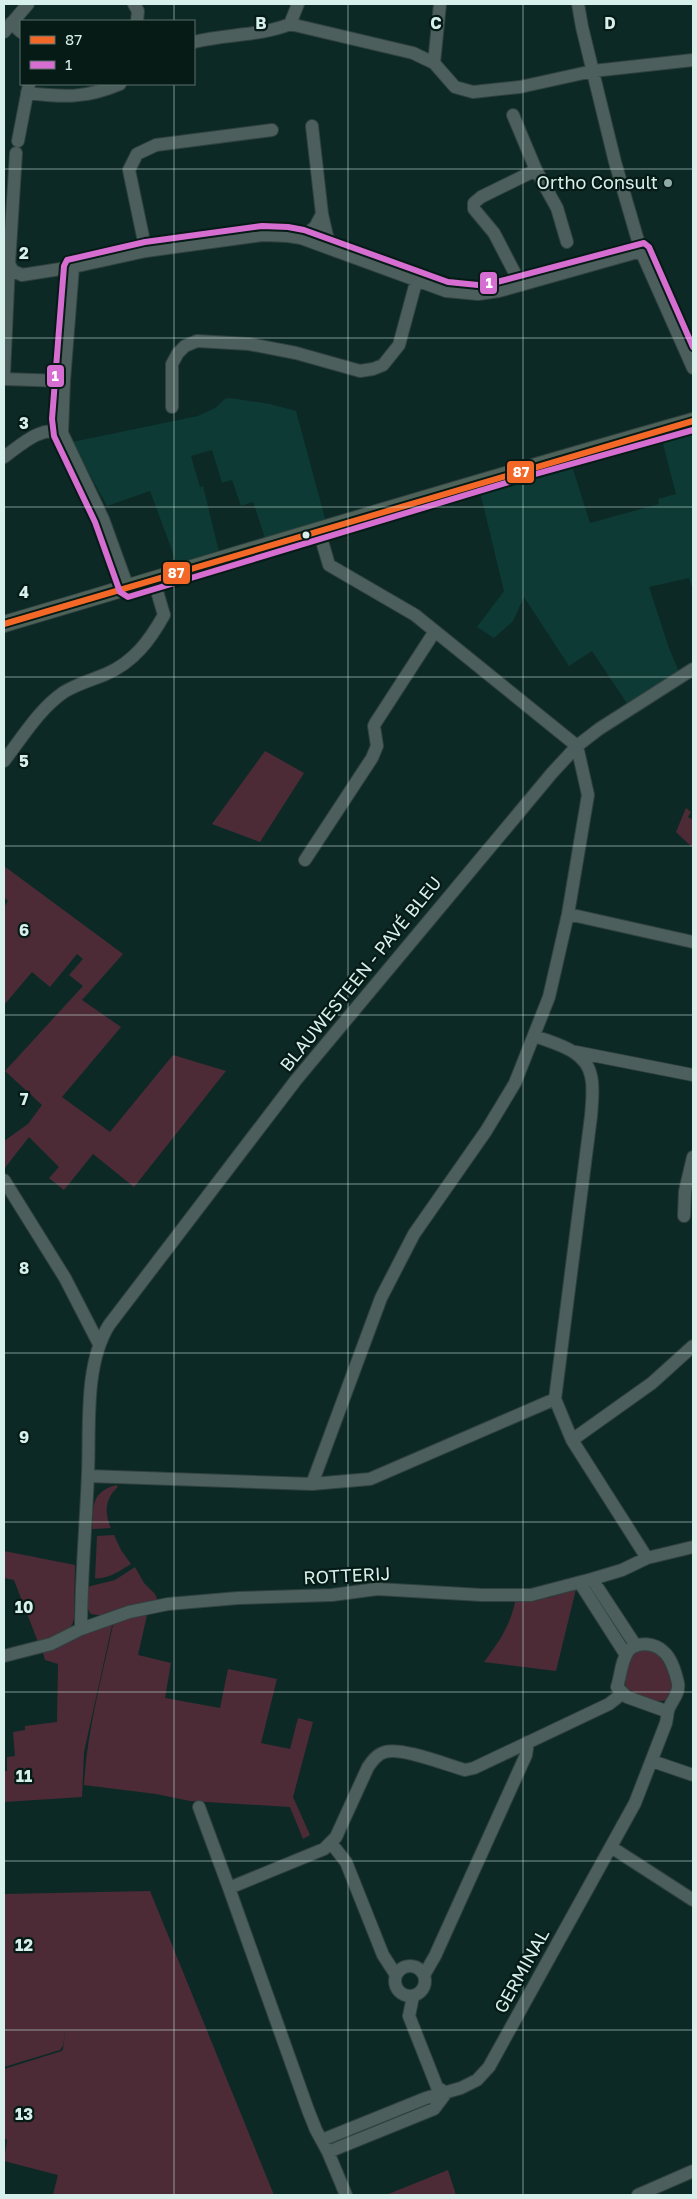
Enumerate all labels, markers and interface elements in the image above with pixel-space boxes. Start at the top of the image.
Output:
text: B [255,13,267,33]
text: C [430,13,442,33]
text: D [604,13,616,33]
legend [20,20,195,85]
text: 87 [65,30,82,48]
text: 1 [65,55,72,73]
place label: Ortho Consult [537,171,658,193]
marker: Ortho Consult [662,177,674,189]
text: 2 [19,243,29,263]
line badge: 1 [479,271,498,295]
text: 1 [485,274,493,291]
line badge: 1 [46,364,65,388]
text: 1 [51,367,59,384]
text: 3 [19,413,29,433]
line badge: 87 [506,460,535,484]
text: 87 [513,463,530,480]
unlabelled marker [301,530,311,540]
line badge: 87 [162,561,191,585]
text: 87 [168,564,185,581]
text: 4 [19,582,29,602]
text: 5 [19,751,29,771]
street label: BLAUWESTEEN - PAVÉ BLEU [275,871,446,1075]
text: 6 [19,920,29,940]
text: 7 [20,1089,29,1109]
text: 8 [19,1258,29,1278]
text: 9 [19,1427,29,1447]
street label: ROTTERIJ [303,1562,391,1588]
text: 10 [15,1597,33,1617]
text: 11 [16,1766,32,1786]
street label: GERMINAL [489,1924,553,2017]
text: 12 [15,1935,33,1955]
text: 13 [15,2104,33,2124]

